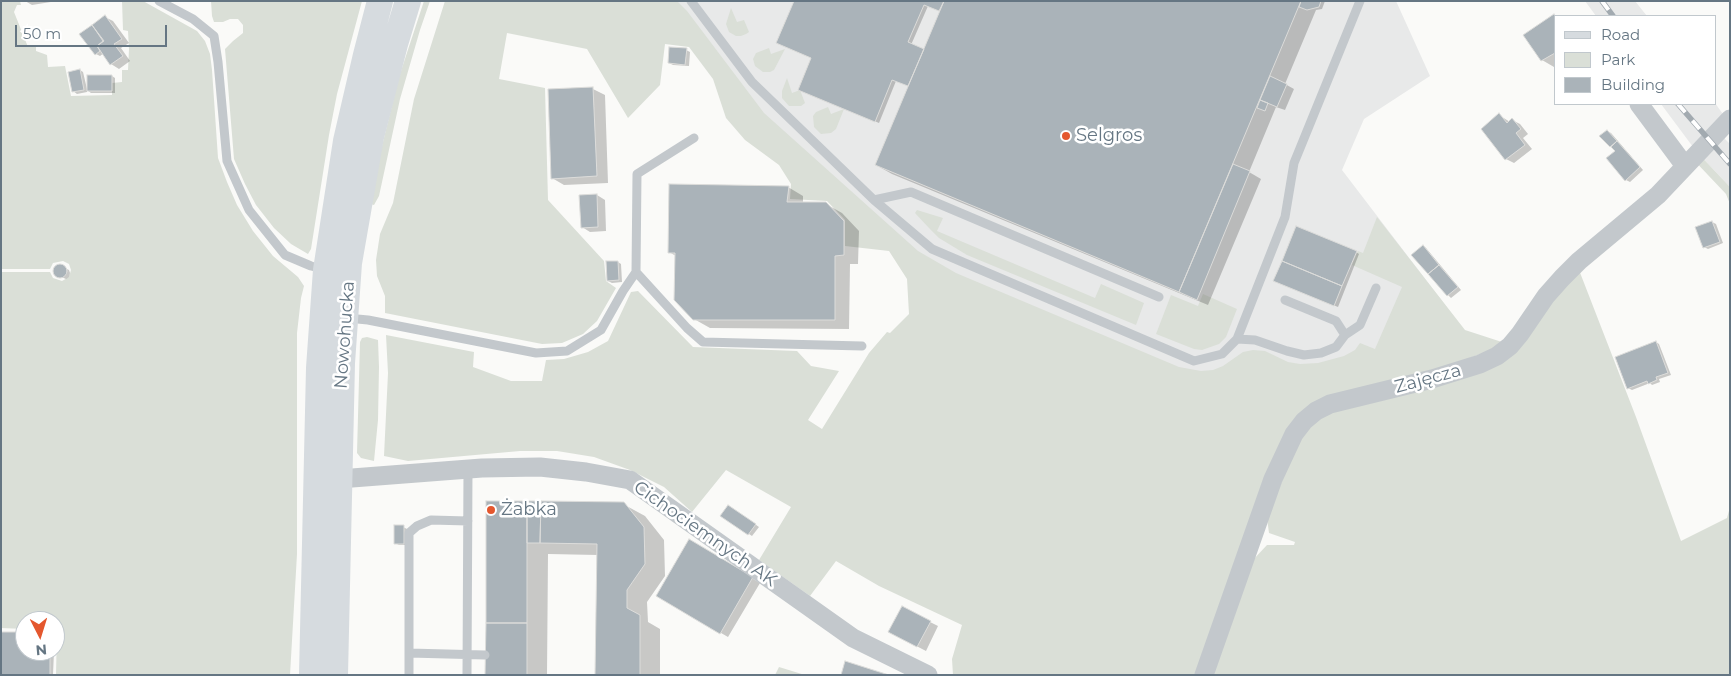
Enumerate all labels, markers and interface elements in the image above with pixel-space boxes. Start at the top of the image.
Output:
scale bar [18,15,170,47]
legend [1554,15,1716,105]
text: 50 m [23,24,61,43]
text: Road [1601,25,1640,44]
text: Park [1601,50,1635,69]
text: Building [1601,75,1665,94]
place label: Selgros [1076,125,1142,147]
marker: Selgros [1060,130,1072,142]
street label: Nowohucka [330,280,360,390]
street label: Zajęcza [1392,360,1464,398]
street label: Cichociemnych AK [629,476,781,592]
place label: Żabka [501,499,557,521]
marker: Żabka [485,504,497,516]
north arrow [15,611,65,661]
text: N [35,640,48,659]

